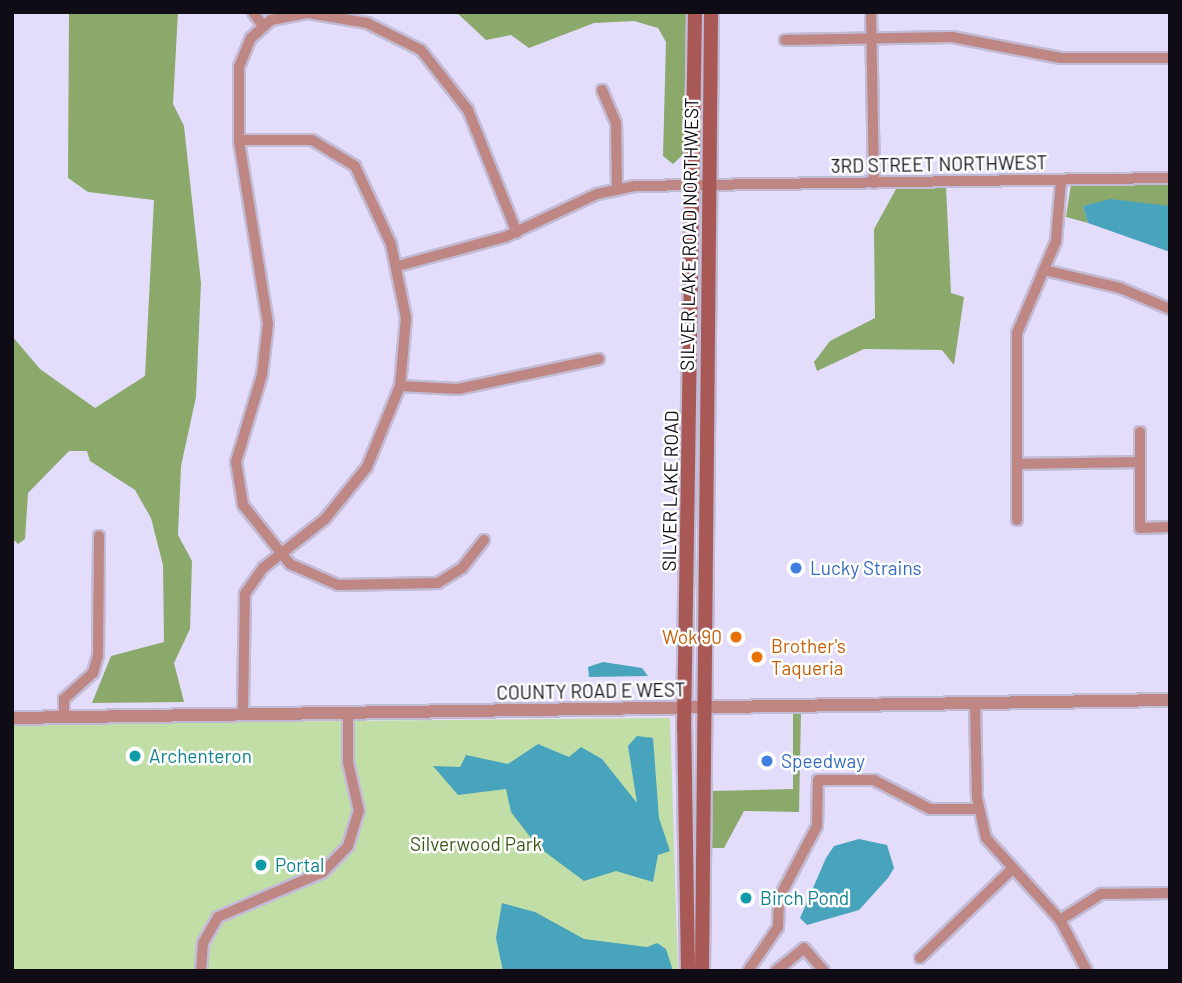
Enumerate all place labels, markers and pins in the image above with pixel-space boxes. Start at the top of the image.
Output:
place label: Lucky Strains [810,557,922,579]
marker: Lucky Strains [788,560,804,576]
place label: Wok 90 [662,626,722,648]
marker: Wok 90 [728,629,744,645]
place label: Brother's Taqueria [771,635,846,679]
marker: Brother's Taqueria [749,649,765,665]
place label: Archenteron [149,745,252,767]
marker: Archenteron [127,748,143,764]
place label: Speedway [781,750,865,772]
marker: Speedway [759,753,775,769]
place label: Portal [275,854,324,876]
marker: Portal [253,857,269,873]
place label: Birch Pond [760,887,849,909]
marker: Birch Pond [738,890,754,906]

